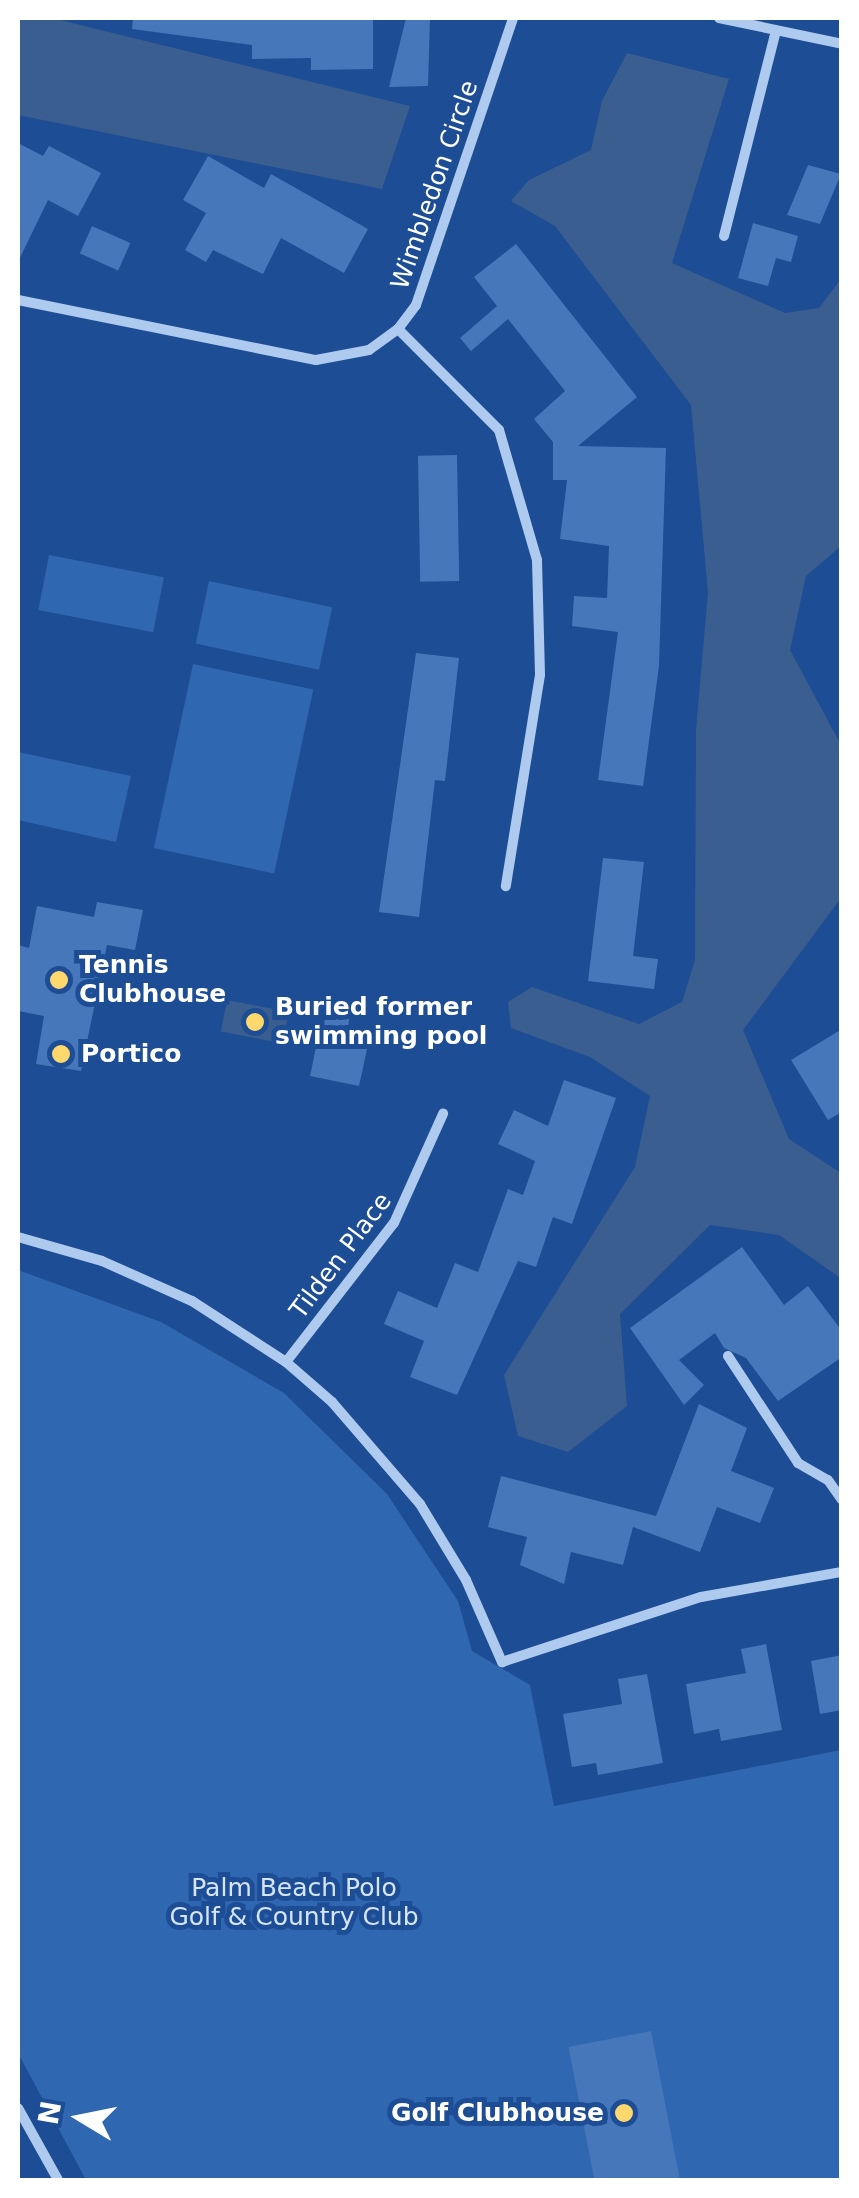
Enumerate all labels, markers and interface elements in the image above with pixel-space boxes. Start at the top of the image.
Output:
street label: Wimbledon Circle [385,77,485,293]
place label: Tennis Clubhouse [79,951,226,1010]
marker: Tennis Clubhouse [48,969,70,991]
place label: Buried former swimming pool [275,993,487,1052]
marker: Buried former swimming pool [244,1011,266,1033]
place label: Portico [81,1039,181,1069]
marker: Portico [50,1043,72,1065]
street label: Tilden Place [284,1187,398,1325]
park label: Palm Beach Polo Golf & Country Club [169,1874,419,1933]
north arrow [30,2068,130,2168]
text: N [32,2098,68,2127]
place label: Golf Clubhouse [391,2098,604,2128]
marker: Golf Clubhouse [613,2102,635,2124]

